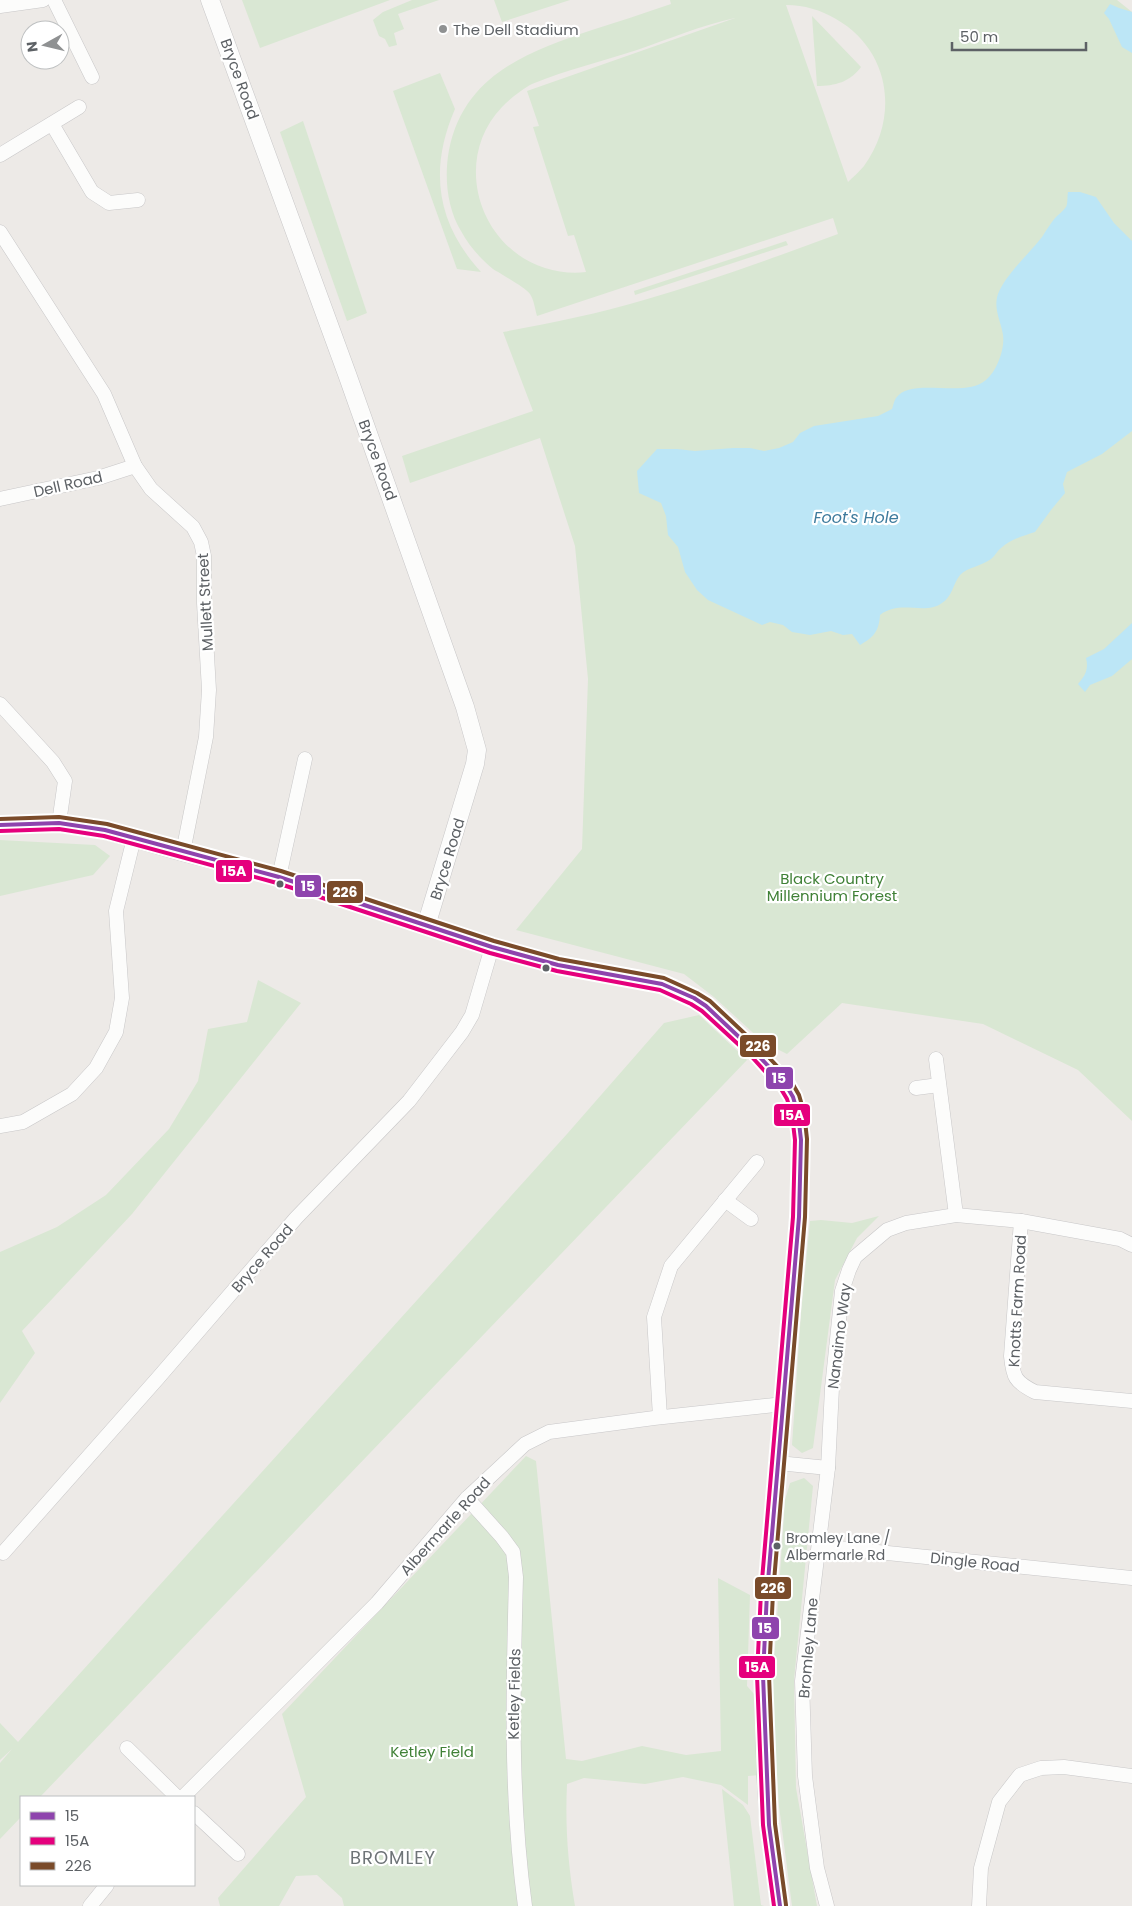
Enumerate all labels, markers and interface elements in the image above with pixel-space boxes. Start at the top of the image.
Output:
place label: The Dell Stadium [453,19,579,40]
north arrow [20,20,70,70]
scale bar [952,20,1086,52]
marker: The Dell Stadium [437,23,449,35]
text: 50 m [960,26,998,47]
street label: Bryce Road [216,36,264,122]
text: N [21,40,43,53]
street label: Bryce Road [354,417,402,503]
street label: Dell Road [31,466,105,502]
water label: Foot's Hole [813,506,899,529]
street label: Mullett Street [192,552,218,652]
street label: Bryce Road [425,815,469,903]
line badge: 15A [215,859,253,883]
text: 15A [222,861,247,881]
park label: Black Country Millennium Forest [767,868,897,906]
line badge: 15 [294,874,322,898]
text: 15 [301,876,315,896]
unlabelled marker [275,879,285,889]
line badge: 226 [326,880,364,904]
text: 226 [333,882,358,902]
unlabelled marker [541,963,551,973]
line badge: 226 [739,1034,777,1058]
text: 226 [746,1036,771,1056]
line badge: 15 [765,1066,794,1090]
text: 15 [772,1068,786,1088]
line badge: 15A [773,1103,811,1127]
text: 15A [780,1105,805,1125]
street label: Bryce Road [226,1219,298,1297]
street label: Knotts Farm Road [1003,1234,1031,1368]
street label: Nanaimo Way [822,1281,856,1390]
street label: Albermarle Road [395,1472,495,1580]
place label: Bromley Lane / Albermarle Rd [786,1528,890,1565]
marker: Bromley Lane / Albermarle Rd [772,1541,782,1551]
street label: Dingle Road [929,1547,1021,1577]
line badge: 226 [754,1576,792,1600]
text: 226 [761,1578,786,1598]
street label: Bromley Lane [793,1597,823,1699]
line badge: 15 [751,1616,780,1640]
text: 15 [758,1618,772,1638]
street label: Ketley Fields [503,1648,525,1740]
line badge: 15A [738,1655,776,1679]
text: 15A [745,1657,770,1677]
park label: Ketley Field [390,1741,474,1762]
legend [20,1796,195,1886]
text: 15 [65,1805,79,1826]
text: 15A [65,1830,89,1851]
district label: BROMLEY [350,1845,436,1870]
text: 226 [65,1855,92,1876]

